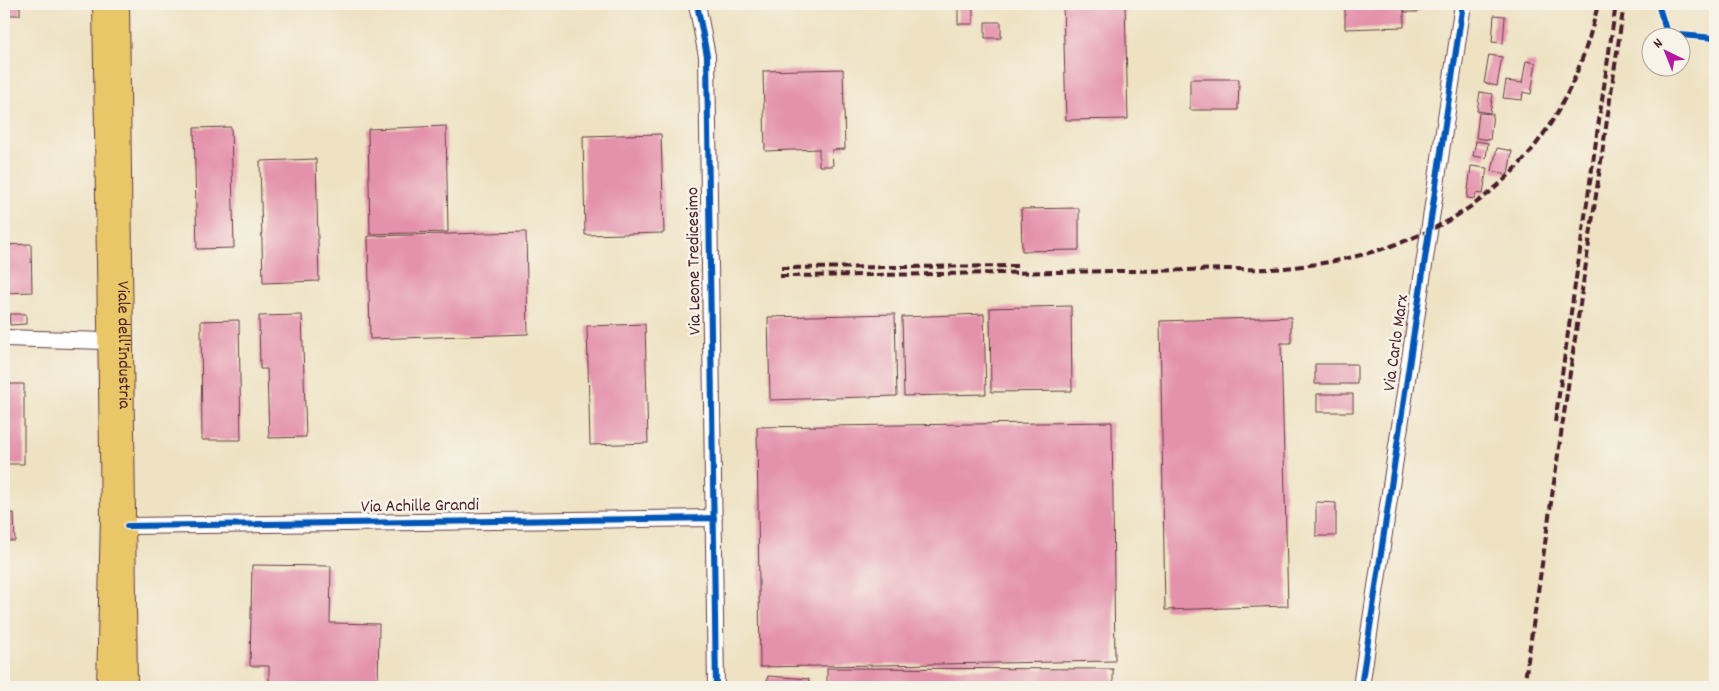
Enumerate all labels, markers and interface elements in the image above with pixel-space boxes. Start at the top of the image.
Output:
north arrow [1642,28,1692,78]
text: N [1649,34,1668,54]
street label: Via Leone Tredicesimo [681,187,709,335]
street label: Viale dell'Industria [110,281,136,410]
street label: Via Carlo Marx [1378,293,1416,393]
street label: Via Achille Grandi [361,493,479,521]

